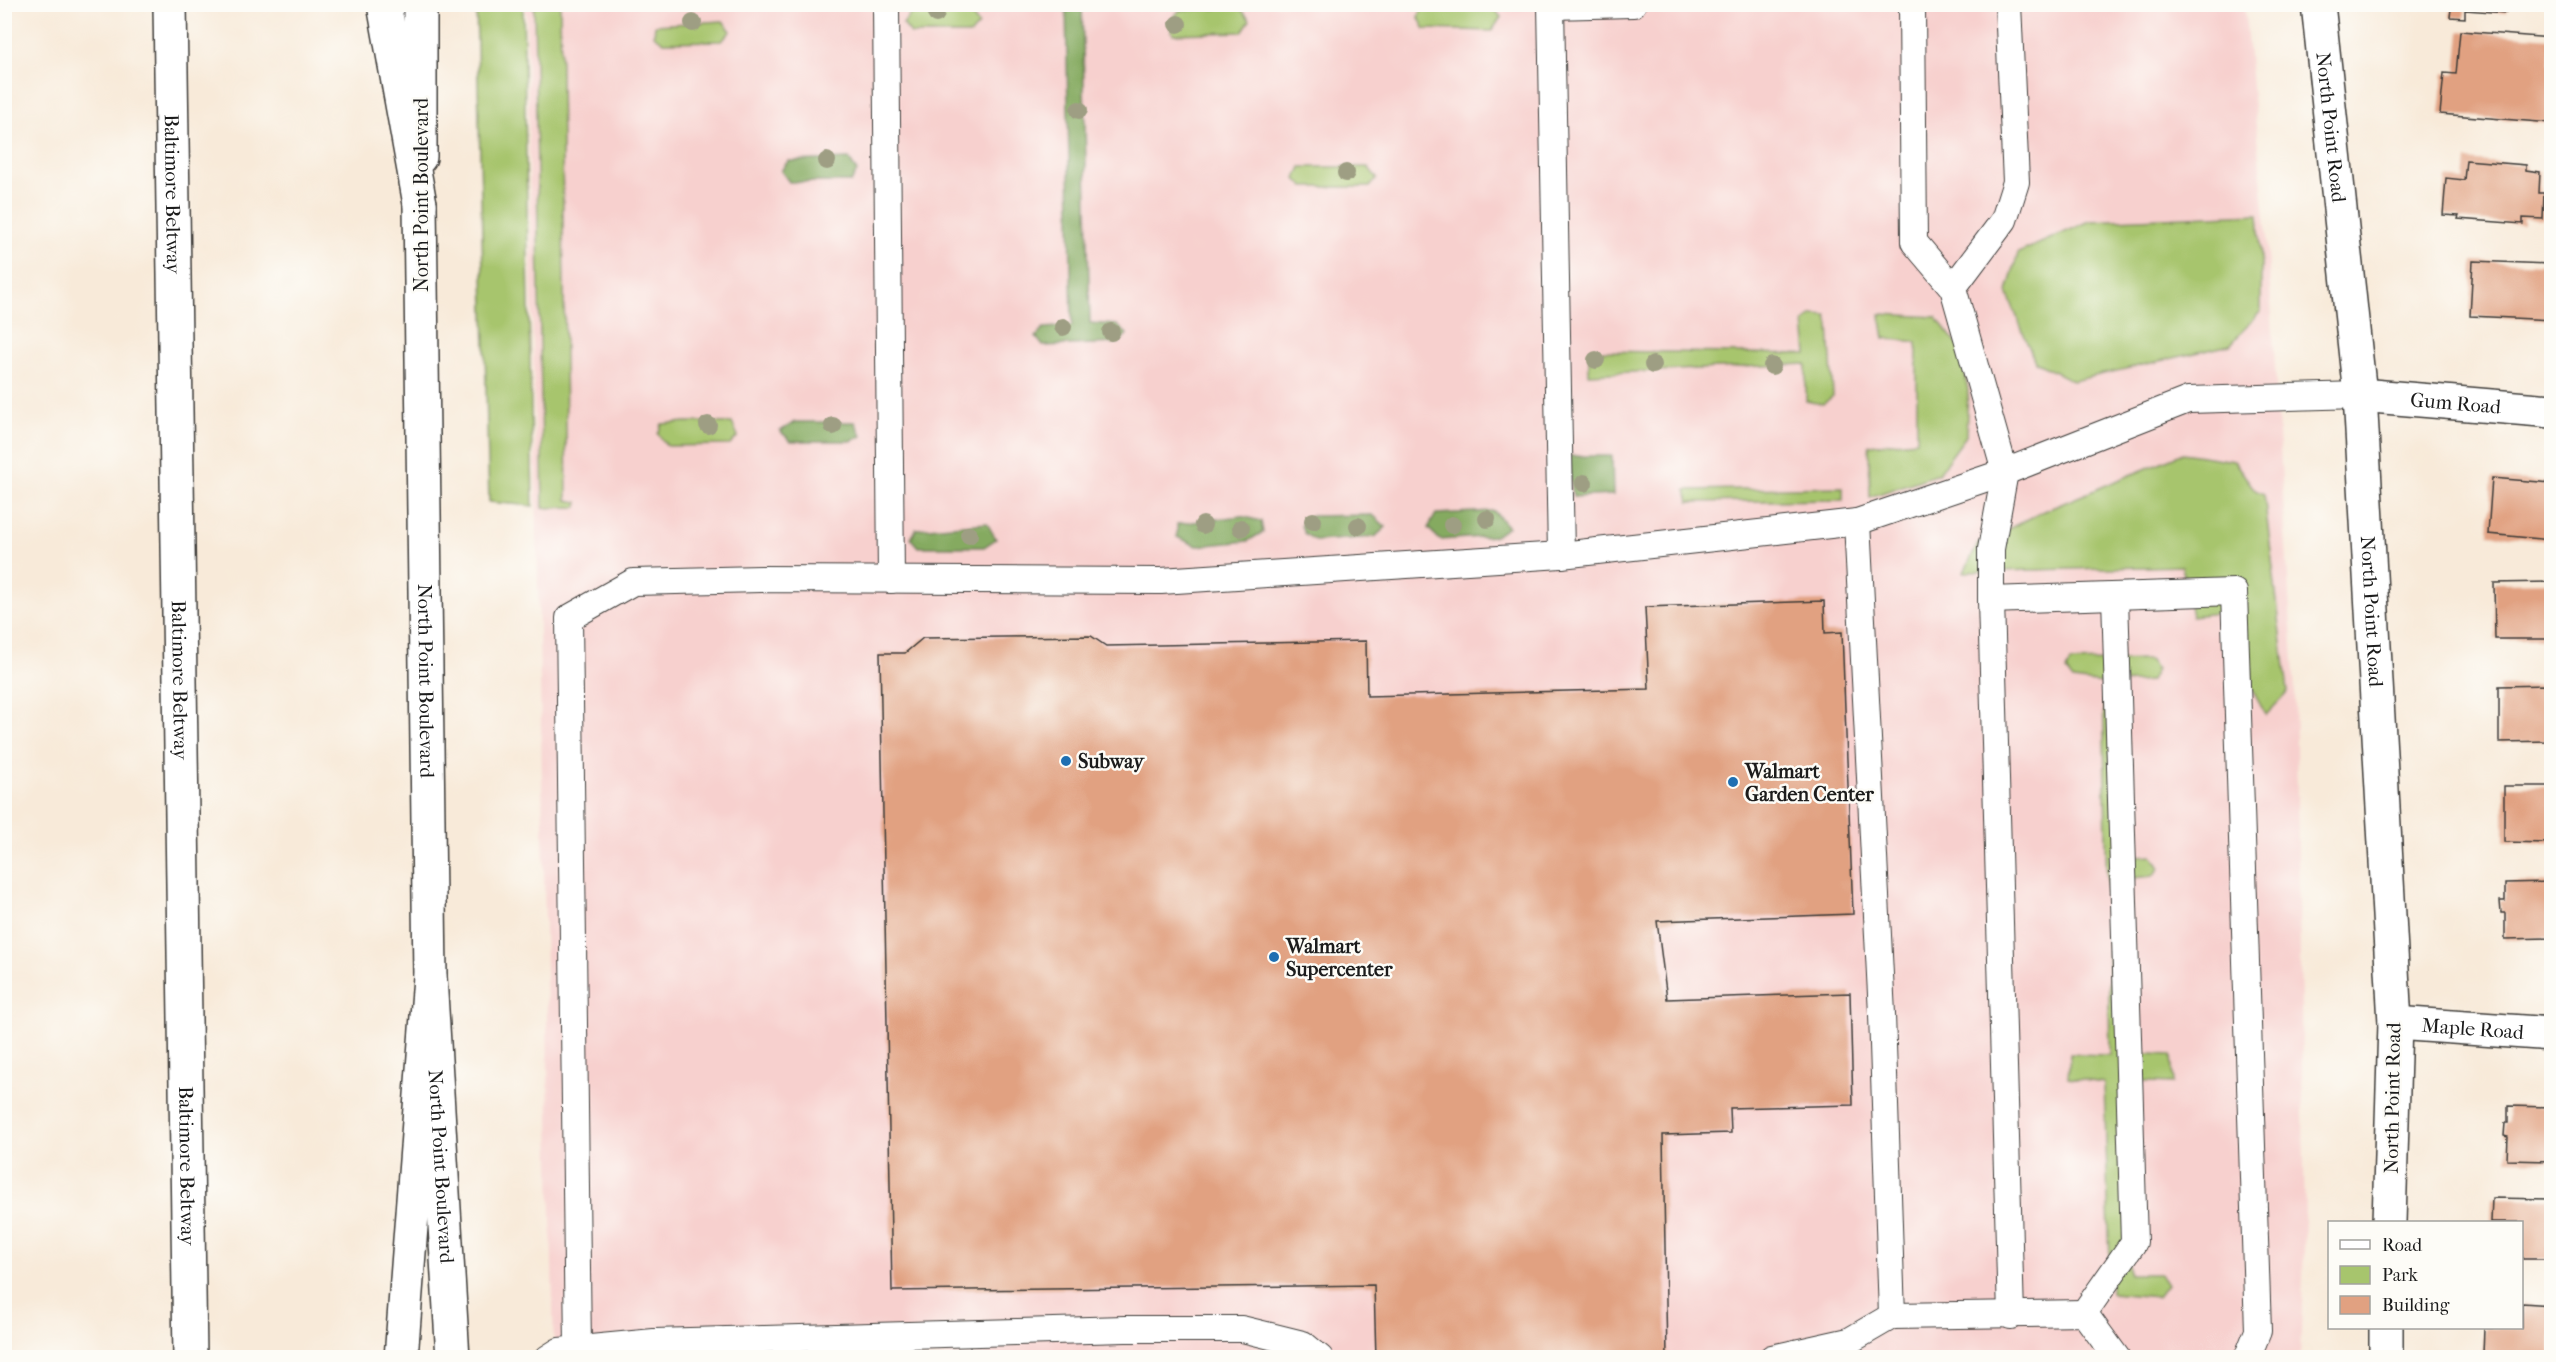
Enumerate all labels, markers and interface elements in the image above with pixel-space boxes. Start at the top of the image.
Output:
street label: North Point Road [2311,51,2350,205]
street label: North Point Boulevard [410,97,433,292]
street label: Baltimore Beltway [160,114,185,275]
street label: Gum Road [2409,388,2503,419]
street label: North Point Road [2356,535,2387,689]
street label: North Point Boulevard [413,584,438,779]
street label: Baltimore Beltway [167,600,192,761]
place label: Subway [1078,750,1145,773]
marker: Subway [1059,754,1073,768]
place label: Walmart Garden Center [1744,760,1874,806]
marker: Walmart Garden Center [1726,775,1740,789]
place label: Walmart Supercenter [1285,935,1393,981]
marker: Walmart Supercenter [1267,950,1281,964]
street label: Maple Road [2421,1014,2526,1044]
street label: North Point Road [2380,1021,2405,1174]
street label: North Point Boulevard [424,1069,458,1265]
street label: Baltimore Beltway [174,1086,199,1247]
legend [2328,1221,2523,1329]
text: Road [2382,1235,2422,1256]
text: Park [2382,1265,2419,1286]
text: Building [2382,1295,2450,1316]

